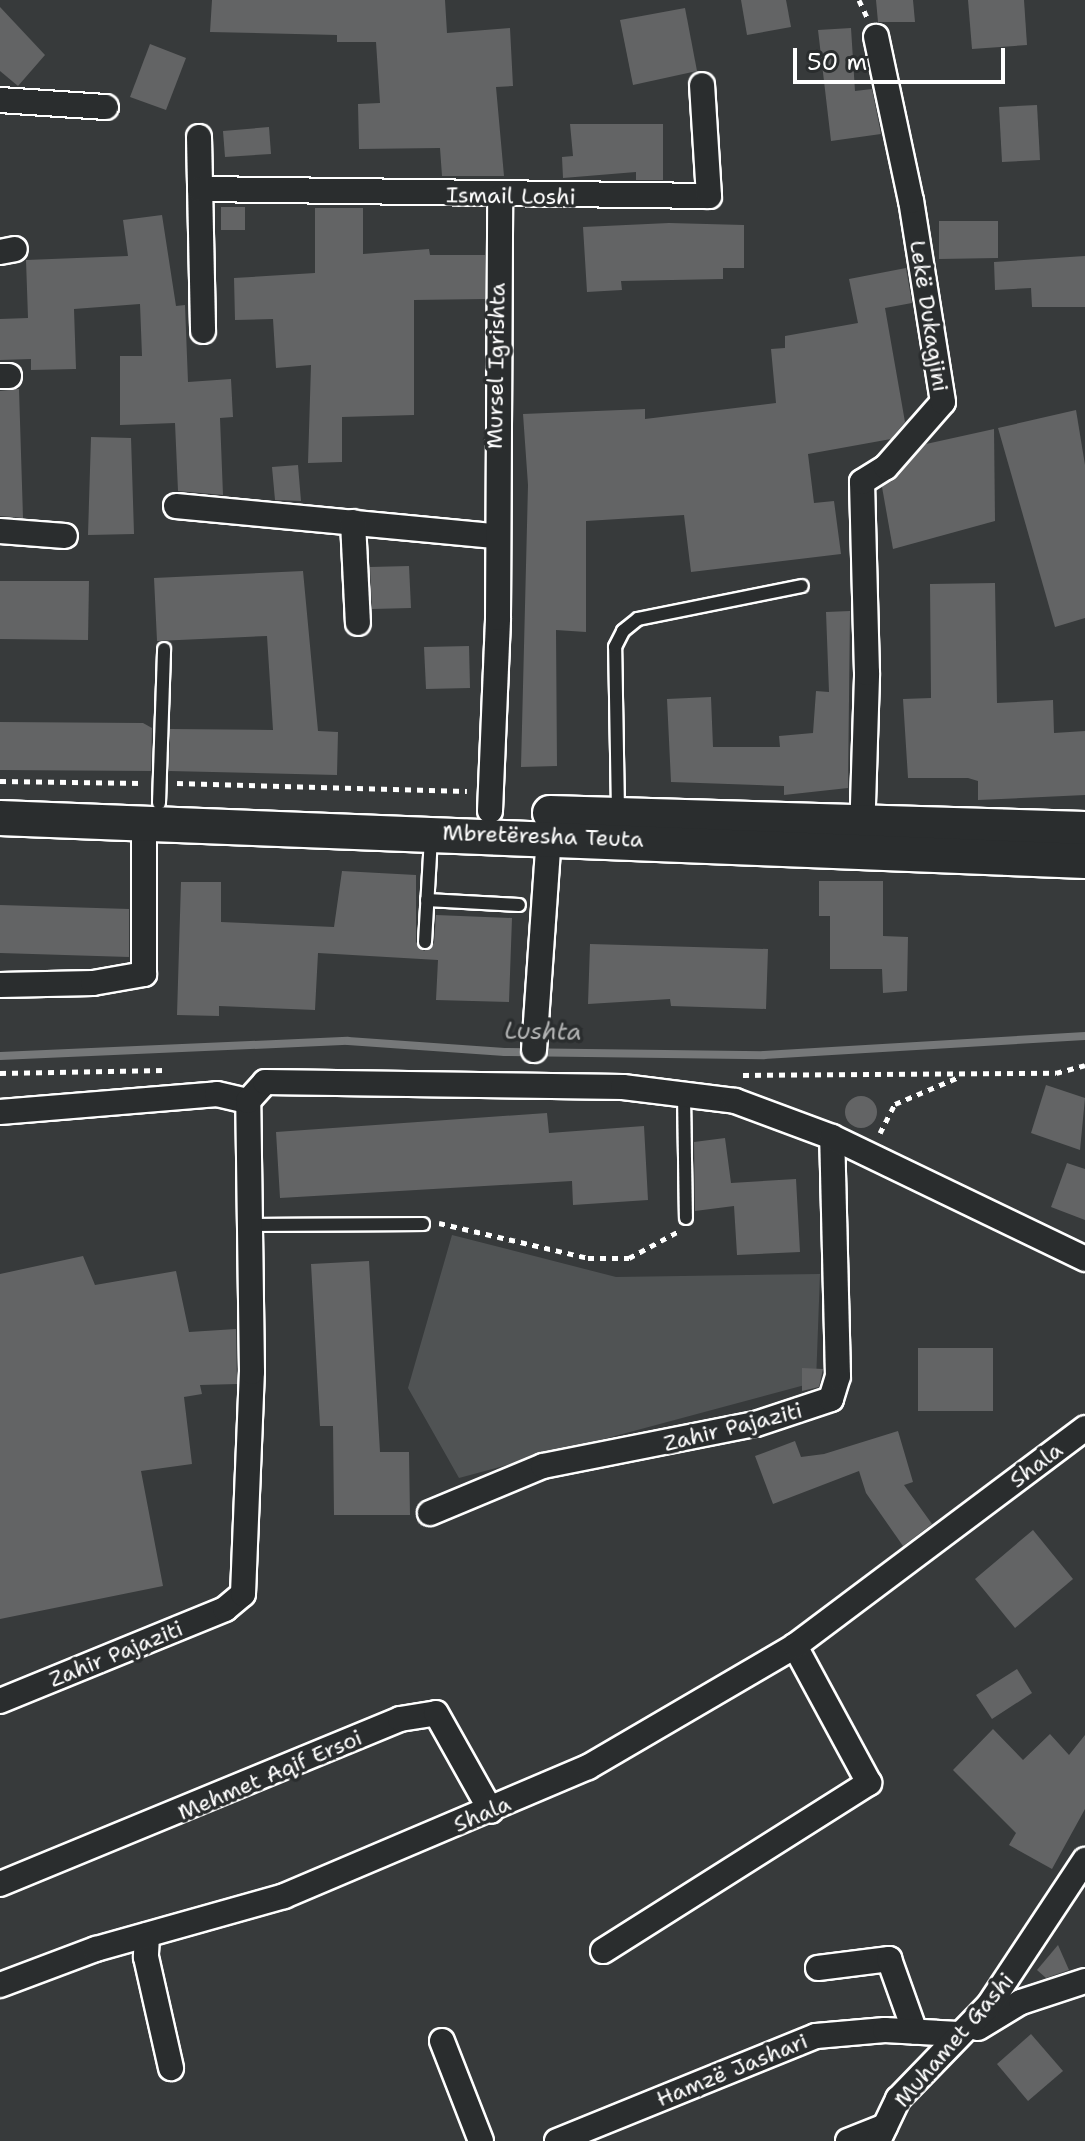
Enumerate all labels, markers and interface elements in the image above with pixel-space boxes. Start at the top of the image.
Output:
scale bar [797,32,1009,82]
text: 50 m [807,46,867,78]
street label: Ismail Loshi [446,182,576,210]
street label: Lekë Dukagjini [904,238,954,394]
street label: Mursel Igrishta [481,283,511,449]
street label: Mbretëresha Teuta [442,819,644,853]
water label: Lushta [504,1017,582,1047]
street label: Zahir Pajaziti [661,1397,805,1457]
street label: Shala [1004,1437,1068,1493]
street label: Zahir Pajaziti [45,1615,187,1693]
street label: Mehmet Aqif Ersoi [174,1724,366,1826]
street label: Shala [449,1790,515,1838]
street label: Muhamet Gashi [888,1967,1020,2113]
street label: Hamzë Jashari [653,2028,811,2112]

